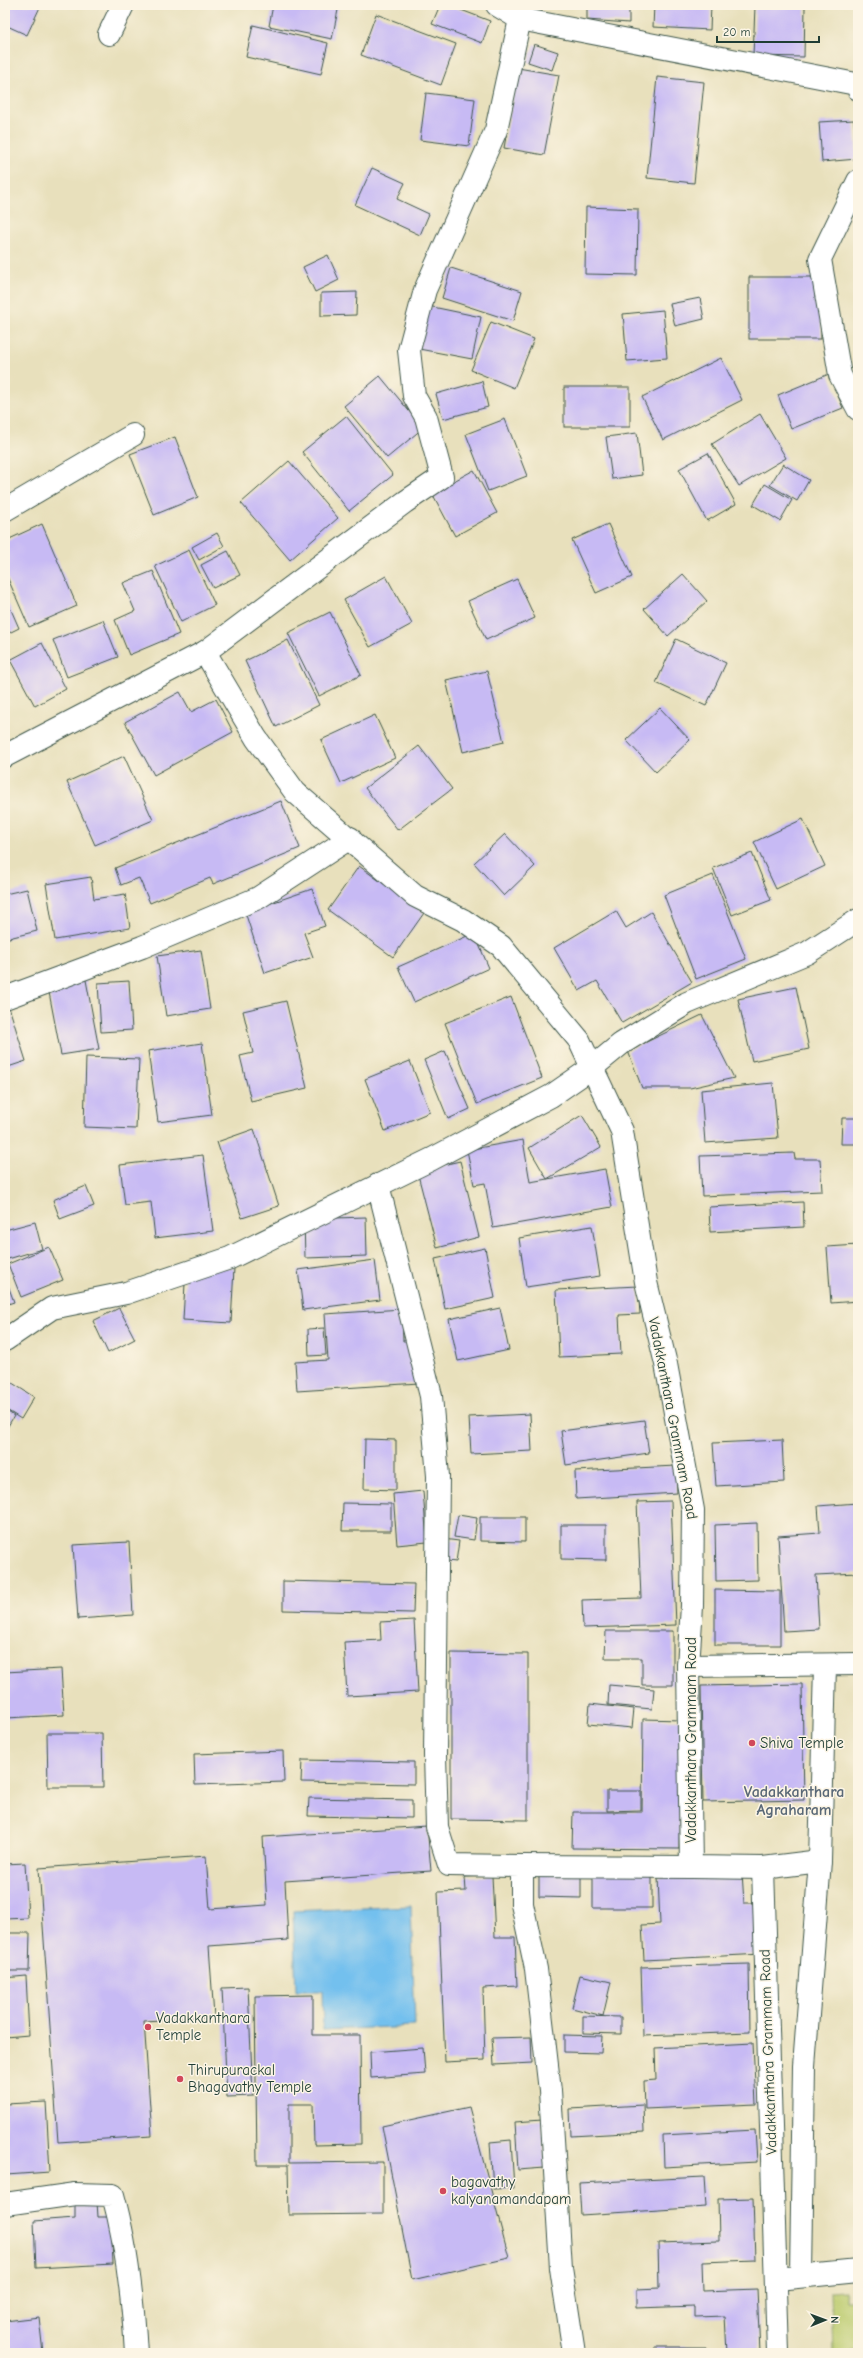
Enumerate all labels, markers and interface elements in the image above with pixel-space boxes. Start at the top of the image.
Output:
scale bar [717,18,819,44]
text: 20 m [723,25,751,39]
street label: Vadakkanthara Grammam Road [645,1315,701,1521]
street label: Vadakkanthara Grammam Road [682,1637,700,1843]
place label: Shiva Temple [760,1734,844,1752]
marker: Shiva Temple [747,1738,757,1748]
district label: Vadakkanthara Agraharam [744,1783,844,1819]
street label: Vadakkanthara Grammam Road [755,1949,781,2155]
place label: Vadakkanthara Temple [156,2009,250,2044]
marker: Vadakkanthara Temple [143,2022,153,2032]
place label: Thirupurackal Bhagavathy Temple [188,2061,312,2096]
marker: Thirupurackal Bhagavathy Temple [175,2074,185,2084]
place label: bagavathy kalyanamandapam [451,2173,571,2208]
marker: bagavathy kalyanamandapam [438,2186,448,2196]
north arrow [805,2300,845,2340]
text: N [828,2316,841,2324]

